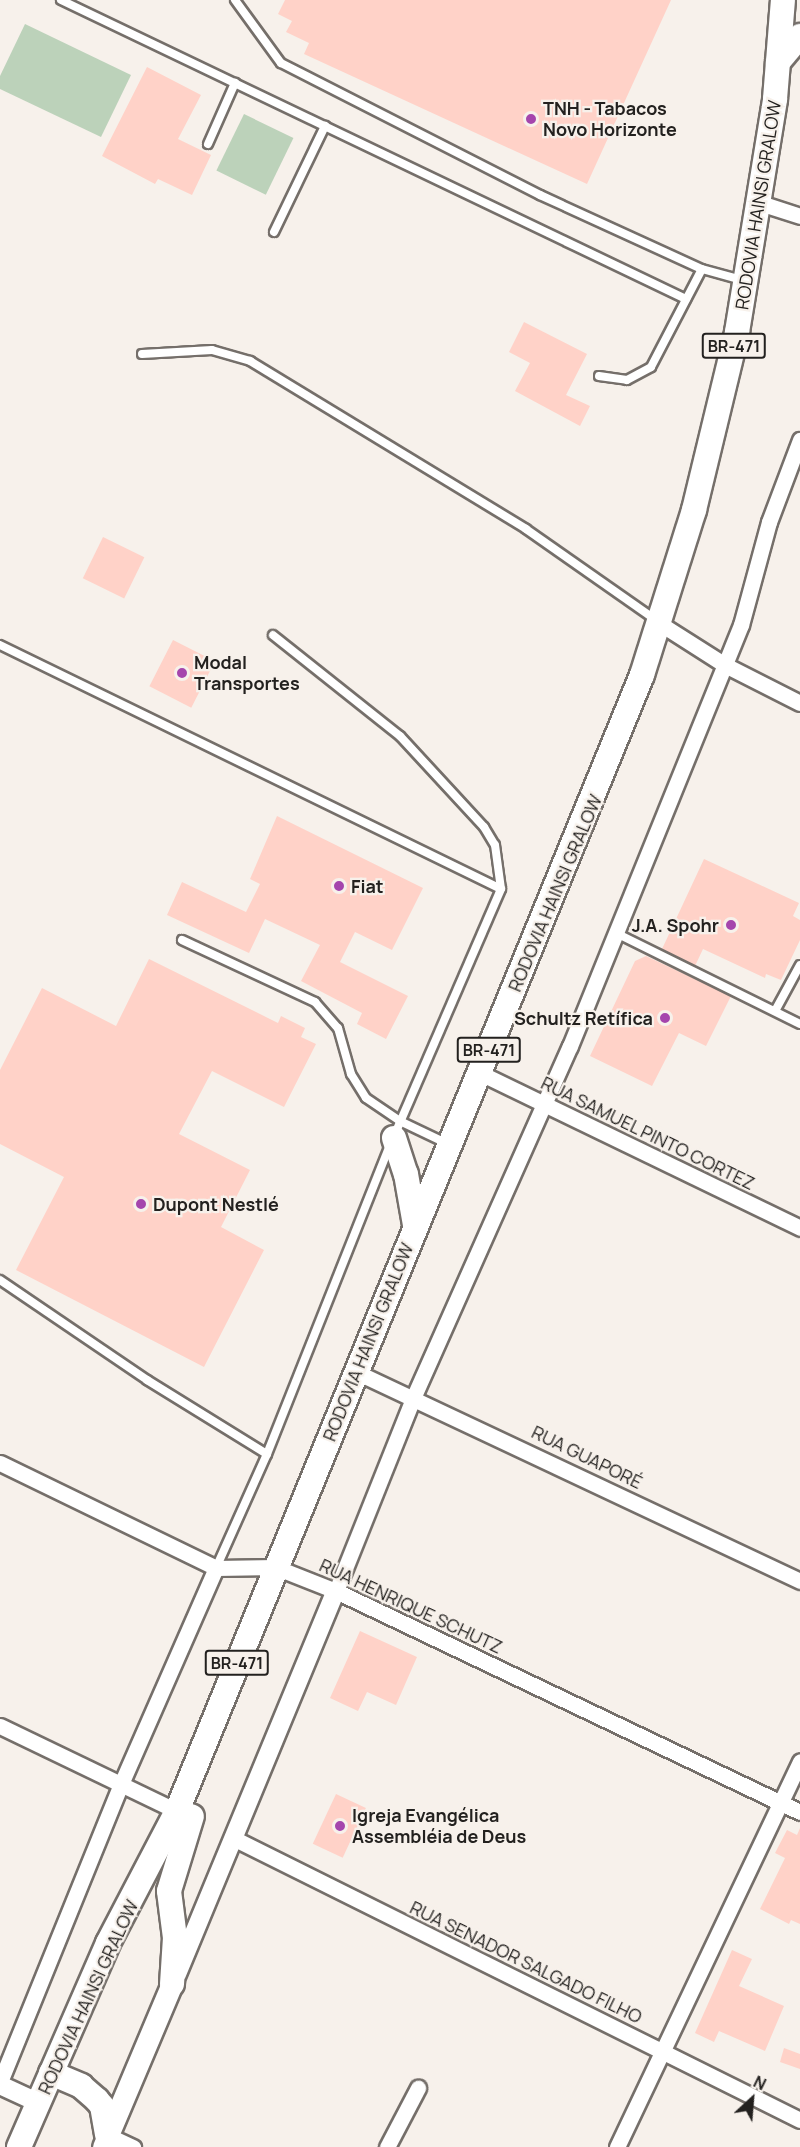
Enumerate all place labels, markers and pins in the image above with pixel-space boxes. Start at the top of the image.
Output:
place label: TNH - Tabacos Novo Horizonte [543,98,677,140]
marker: TNH - Tabacos Novo Horizonte [524,112,538,126]
place label: Modal Transportes [194,652,300,694]
marker: Modal Transportes [175,666,189,680]
place label: Fiat [351,875,384,897]
marker: Fiat [332,879,346,893]
place label: J.A. Spohr [632,914,719,936]
marker: J.A. Spohr [724,918,738,932]
place label: Schultz Retífica [514,1007,653,1029]
marker: Schultz Retífica [658,1011,672,1025]
place label: Dupont Nestlé [153,1193,279,1215]
marker: Dupont Nestlé [134,1197,148,1211]
place label: Igreja Evangélica Assembléia de Deus [352,1805,526,1848]
marker: Igreja Evangélica Assembléia de Deus [333,1819,347,1833]

